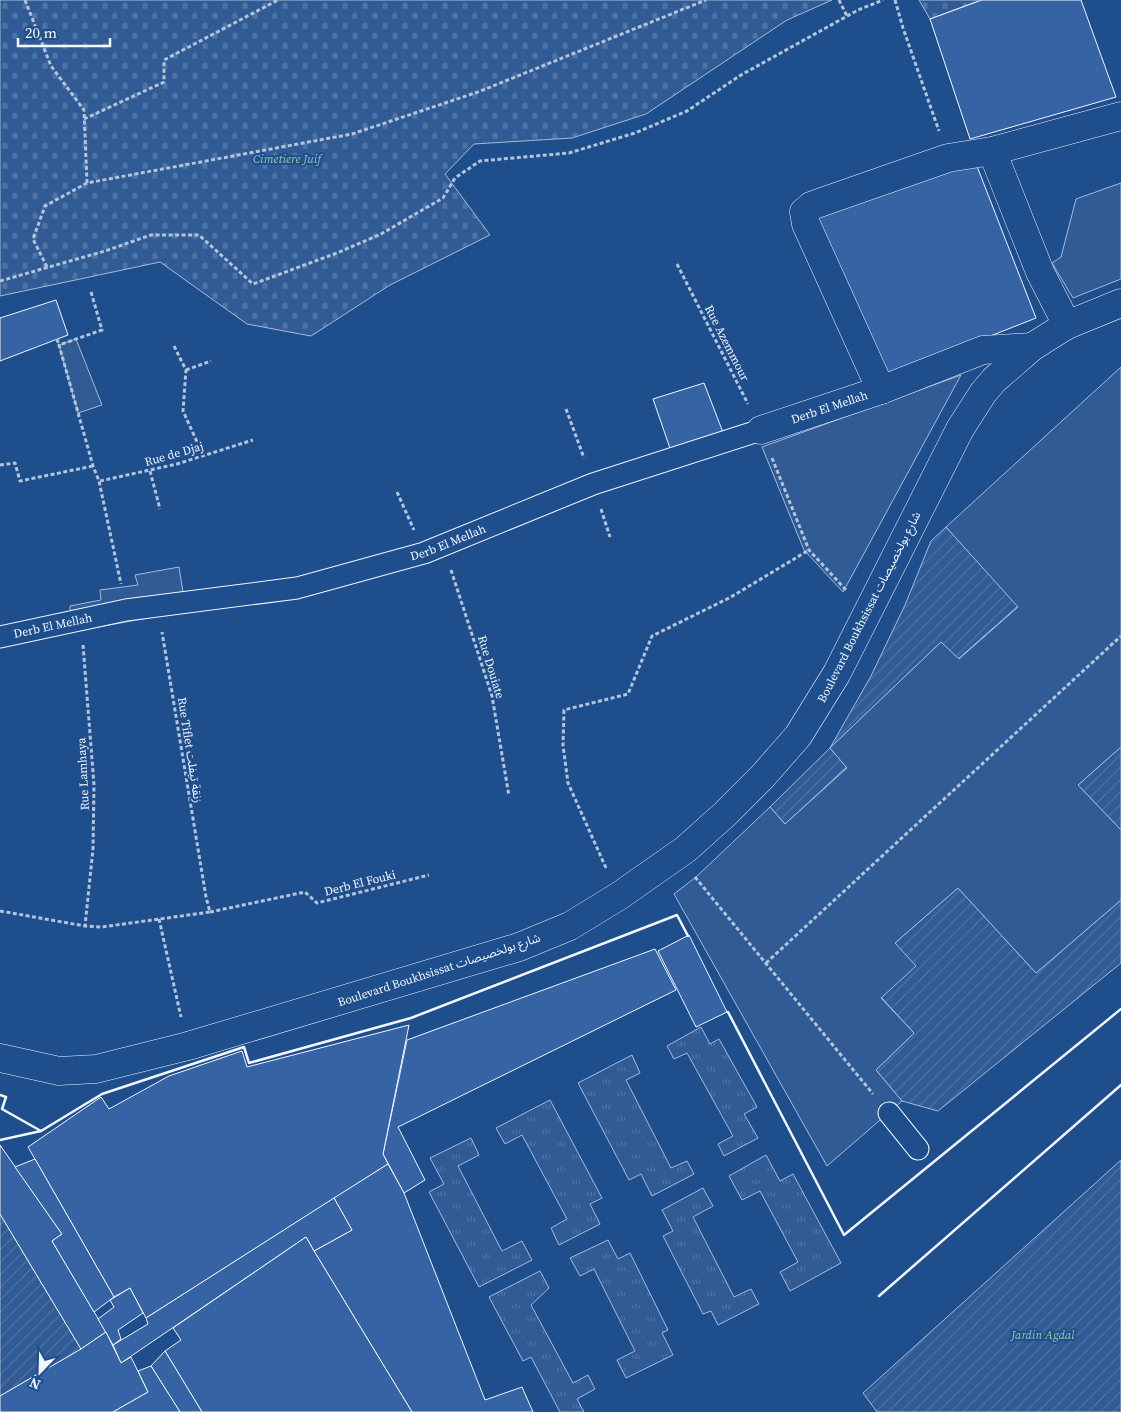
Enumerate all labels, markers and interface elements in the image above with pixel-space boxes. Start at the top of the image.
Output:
scale bar [18,15,110,47]
text: 20 m [25,22,57,43]
park label: Cimetiere Juif [253,151,323,167]
street label: Rue Azemmour [701,302,753,384]
street label: Derb El Mellah [789,387,870,427]
street label: Rue de Djaj [143,438,205,470]
street label: Boulevard Boukhsissat شارع بولخصيصات [814,509,925,706]
street label: Derb El Mellah [408,521,488,564]
street label: Derb El Mellah [12,609,94,642]
street label: Rue Douiate [474,633,508,701]
street label: Rue Tiflet زنقة تيفلت [174,696,206,804]
street label: Rue Lamhaya [73,736,93,811]
street label: Derb El Fouki [323,866,398,900]
street label: Boulevard Boukhsissat شارع بولخصيصات [336,930,543,1011]
park label: Jardin Agdal [1009,1327,1075,1343]
north arrow [15,1347,65,1397]
text: N [26,1373,44,1395]

